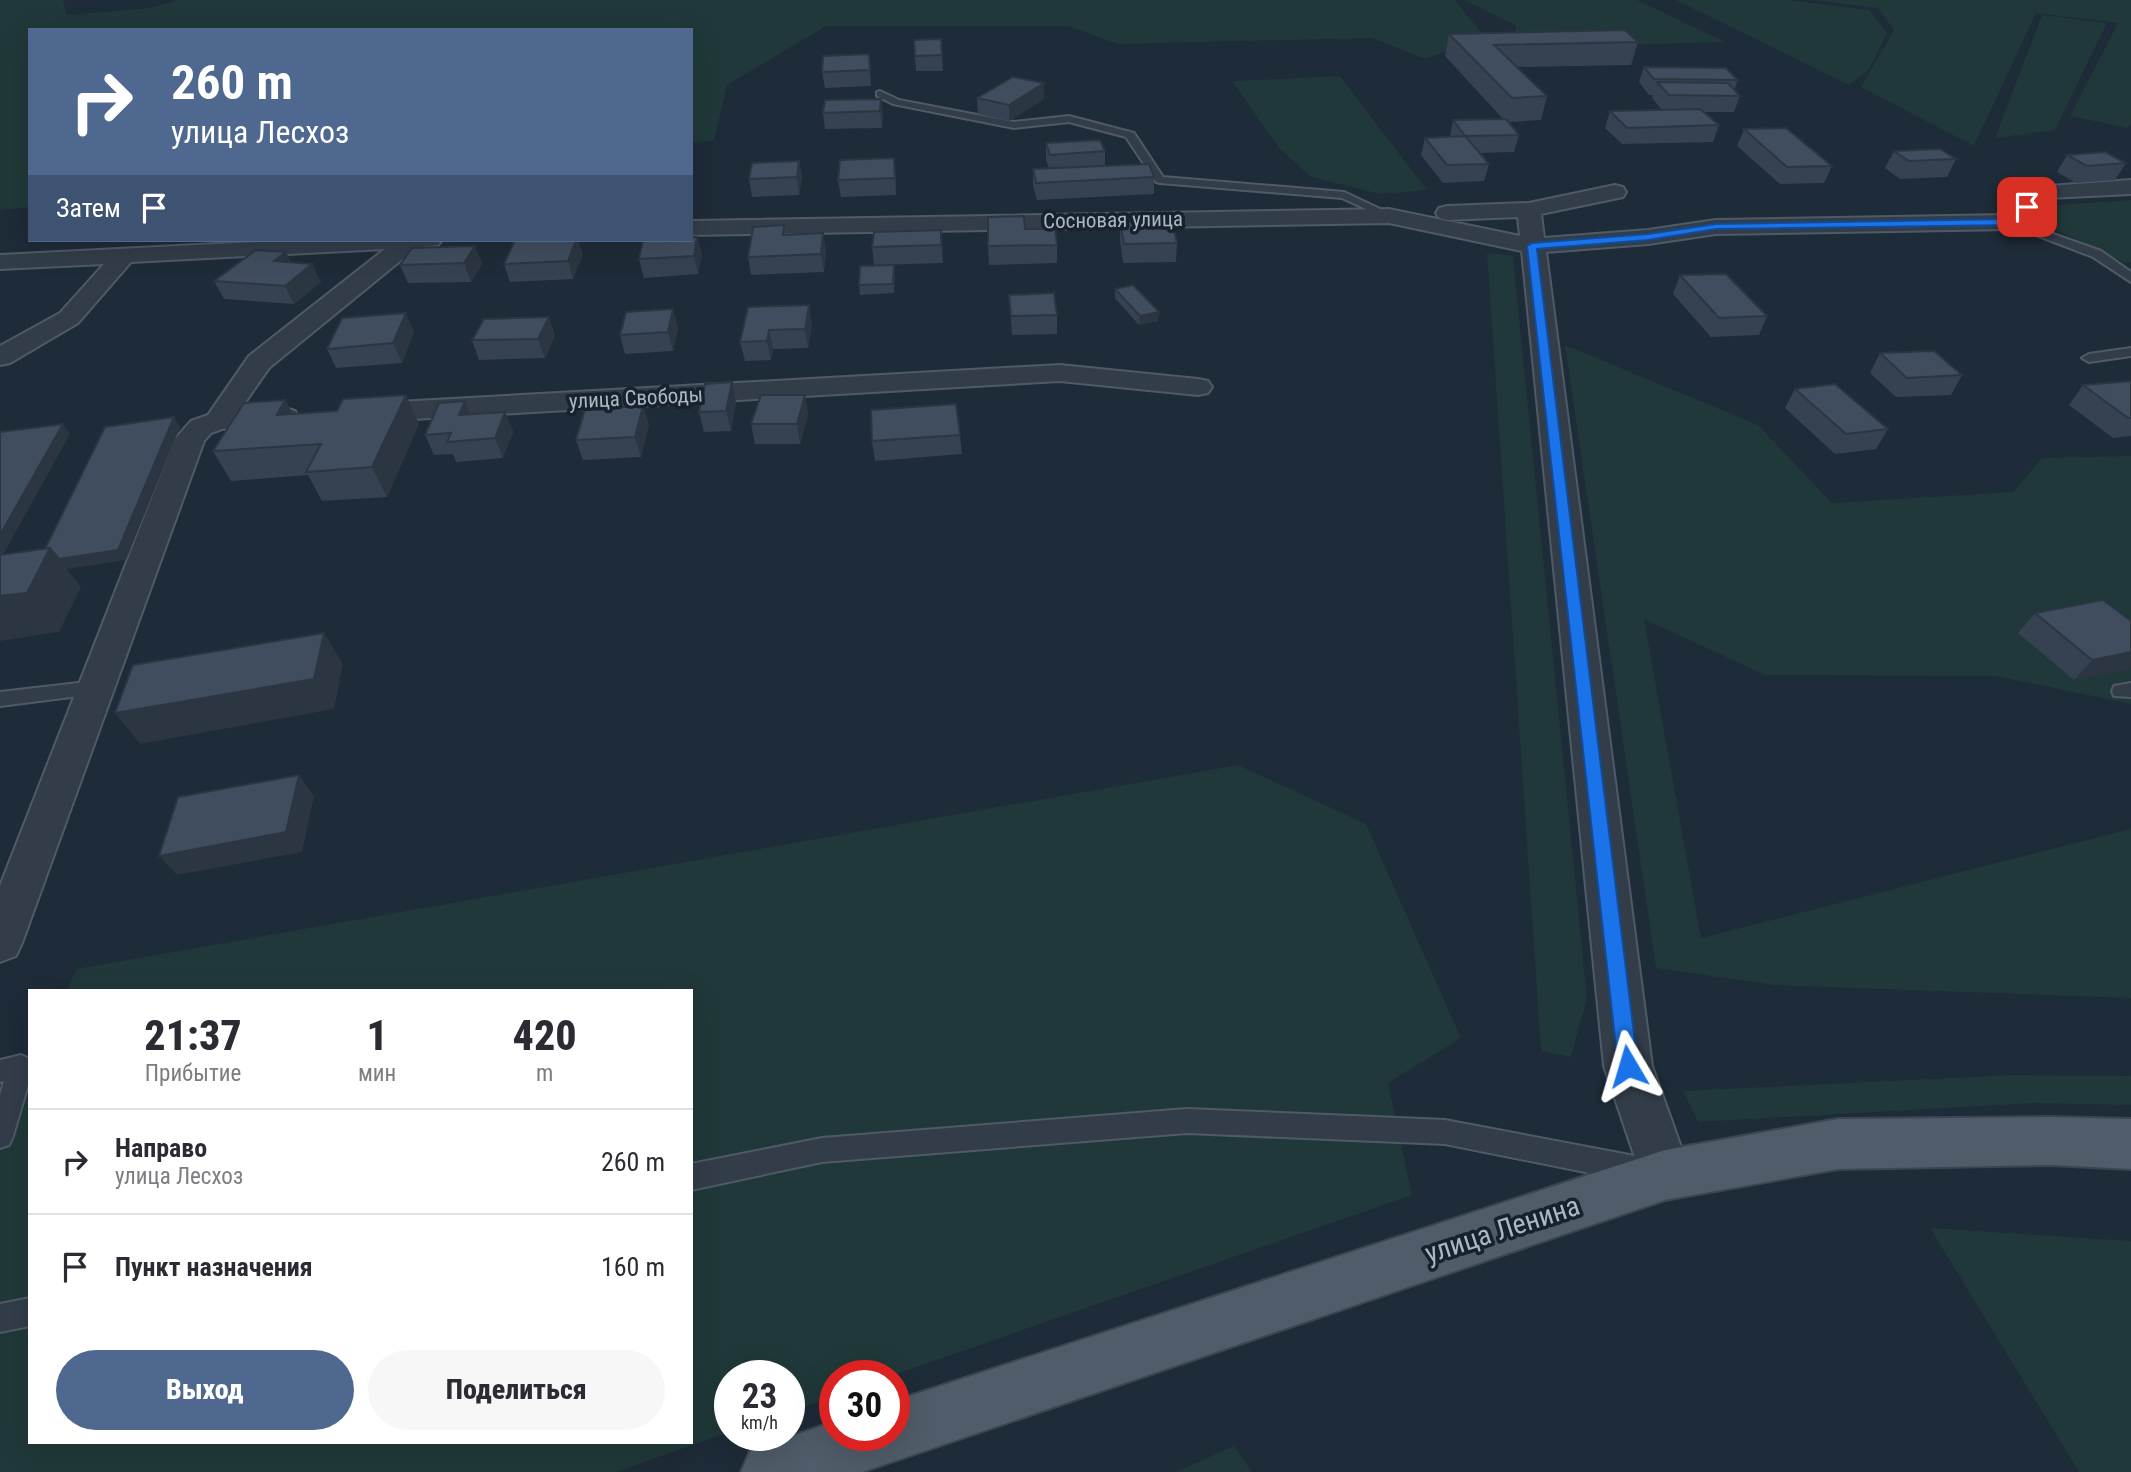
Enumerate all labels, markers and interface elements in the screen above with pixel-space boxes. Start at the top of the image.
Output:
text: 260 m [171,54,293,111]
icon: right [56,56,147,147]
text: улица Лесхоз [171,113,349,151]
pin [1997,177,2057,237]
icon: arrive [2008,188,2046,226]
icon: arrive [135,189,173,227]
text: Затем [56,193,121,223]
street label: Сосновая улица [1043,207,1183,233]
street label: улица Свободы [568,383,704,413]
text: 21:37 [144,1011,242,1060]
text: 1 [366,1011,388,1060]
text: 420 [513,1011,577,1060]
position arrow [1591,1029,1665,1103]
text: Прибытие [145,1060,241,1087]
text: мин [358,1060,396,1087]
text: m [536,1060,553,1087]
text: Направо [115,1133,207,1163]
icon: right [56,1143,94,1181]
text: 260 m [601,1147,665,1177]
text: улица Лесхоз [115,1163,243,1190]
street label: улица Ленина [1421,1189,1584,1270]
icon: arrive [56,1248,94,1286]
text: Пункт назначения [115,1252,313,1282]
text: 160 m [601,1252,665,1282]
button: Выход [56,1350,354,1430]
button: Поделиться [368,1350,665,1430]
speed limit sign: 30 [819,1360,910,1451]
text: 23 [742,1376,777,1417]
text: km/h [741,1412,778,1433]

